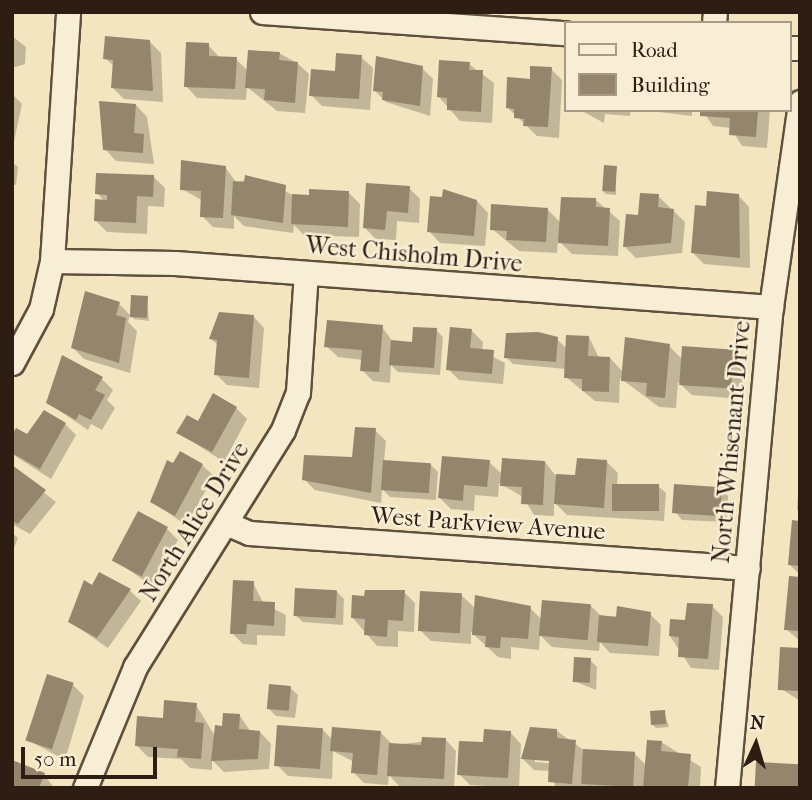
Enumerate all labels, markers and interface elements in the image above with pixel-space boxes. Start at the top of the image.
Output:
legend [564,21,791,112]
text: Road [631,38,678,62]
text: Building [631,73,709,97]
street label: West Chisholm Drive [304,231,524,279]
street label: North Whisenant Drive [707,320,757,564]
street label: North Alice Drive [134,437,256,607]
street label: West Parkview Avenue [370,501,606,547]
north arrow [721,709,791,779]
text: N [749,712,765,735]
scale bar [24,734,161,778]
text: 50 m [34,747,77,771]

